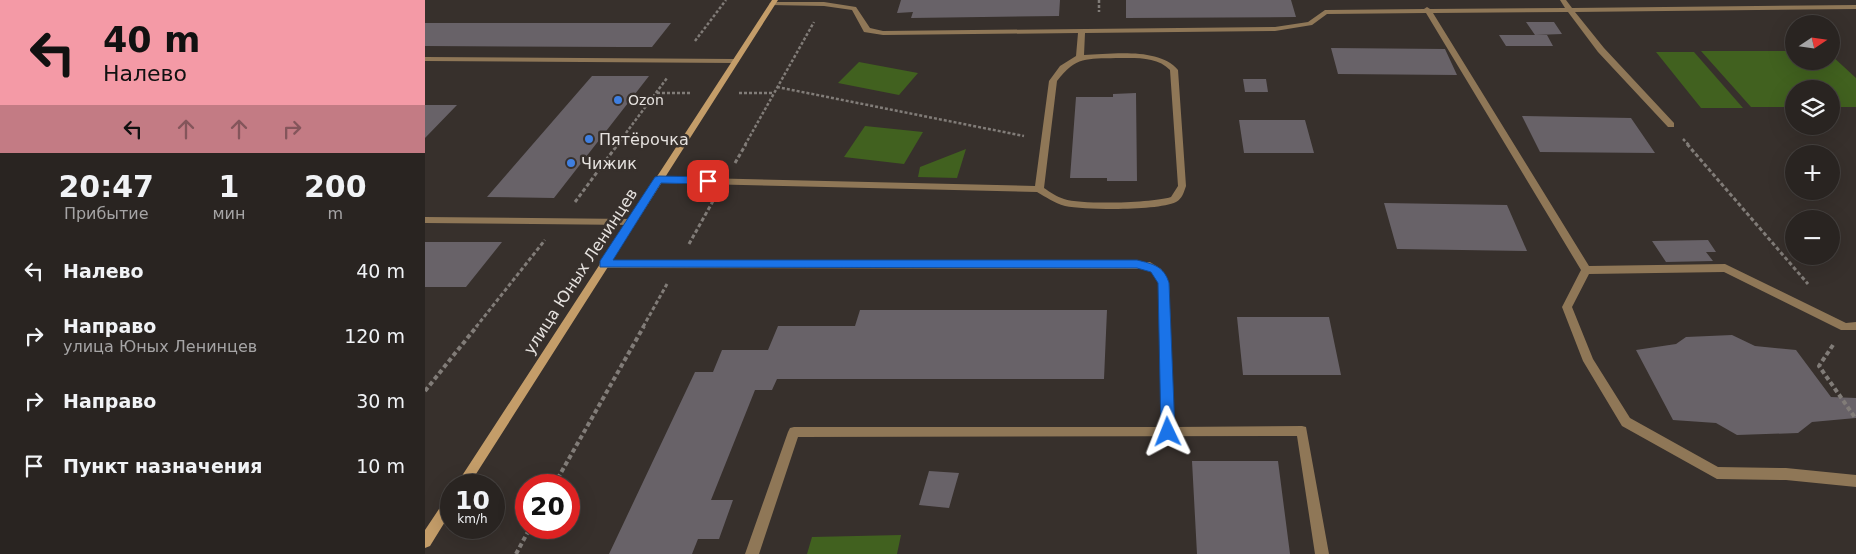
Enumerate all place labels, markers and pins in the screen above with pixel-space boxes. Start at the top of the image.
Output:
place label: Ozon [628,92,664,108]
marker: Ozon [612,94,624,106]
place label: Пятёрочка [599,130,689,149]
marker: Пятёрочка [583,133,595,145]
place label: Чижик [581,154,637,173]
marker: Чижик [565,157,577,169]
pin [687,160,729,202]

